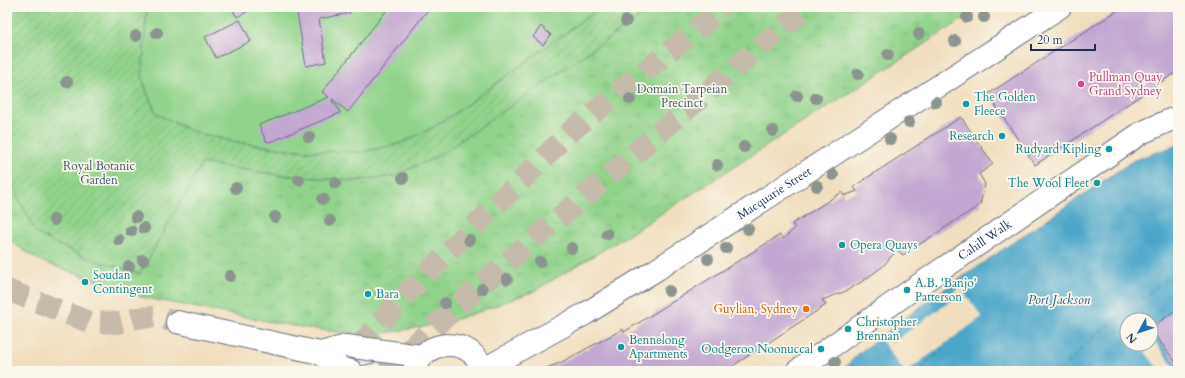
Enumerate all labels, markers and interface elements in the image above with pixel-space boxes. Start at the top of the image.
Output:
scale bar [1031,26,1095,52]
text: 20 m [1037,32,1064,48]
place label: Pullman Quay Grand Sydney [1089,69,1163,99]
marker: Pullman Quay Grand Sydney [1076,79,1086,89]
park label: Domain Tarpeian Precinct [637,81,727,111]
place label: The Golden Fleece [974,89,1036,119]
marker: The Golden Fleece [961,99,971,109]
place label: Research [949,128,994,144]
marker: Research [997,131,1007,141]
place label: Rudyard Kipling [1016,141,1101,157]
marker: Rudyard Kipling [1104,144,1114,154]
park label: Royal Botanic Garden [63,158,135,188]
street label: Macquarie Street [734,163,815,223]
place label: The Wool Fleet [1008,175,1089,191]
marker: The Wool Fleet [1092,178,1102,188]
street label: Cahill Walk [955,216,1015,264]
place label: Opera Quays [850,237,917,253]
marker: Opera Quays [837,240,847,250]
place label: Soudan Contingent [93,267,152,297]
place label: A.B. 'Banjo' Patterson [915,275,977,305]
marker: Soudan Contingent [80,277,90,287]
marker: A.B. 'Banjo' Patterson [902,285,912,295]
place label: Bara [376,286,400,302]
marker: Bara [363,289,373,299]
water label: Port Jackson [1028,291,1091,309]
place label: Guylian, Sydney [714,301,799,317]
marker: Guylian, Sydney [801,304,811,314]
north arrow [1119,312,1159,352]
place label: Christopher Brennan [856,314,917,344]
marker: Christopher Brennan [843,324,853,334]
text: N [1123,329,1141,347]
place label: Bennelong Apartments [629,332,688,362]
place label: Oodgeroo Noonuccal [701,341,813,357]
marker: Bennelong Apartments [616,342,626,352]
marker: Oodgeroo Noonuccal [816,344,826,354]

